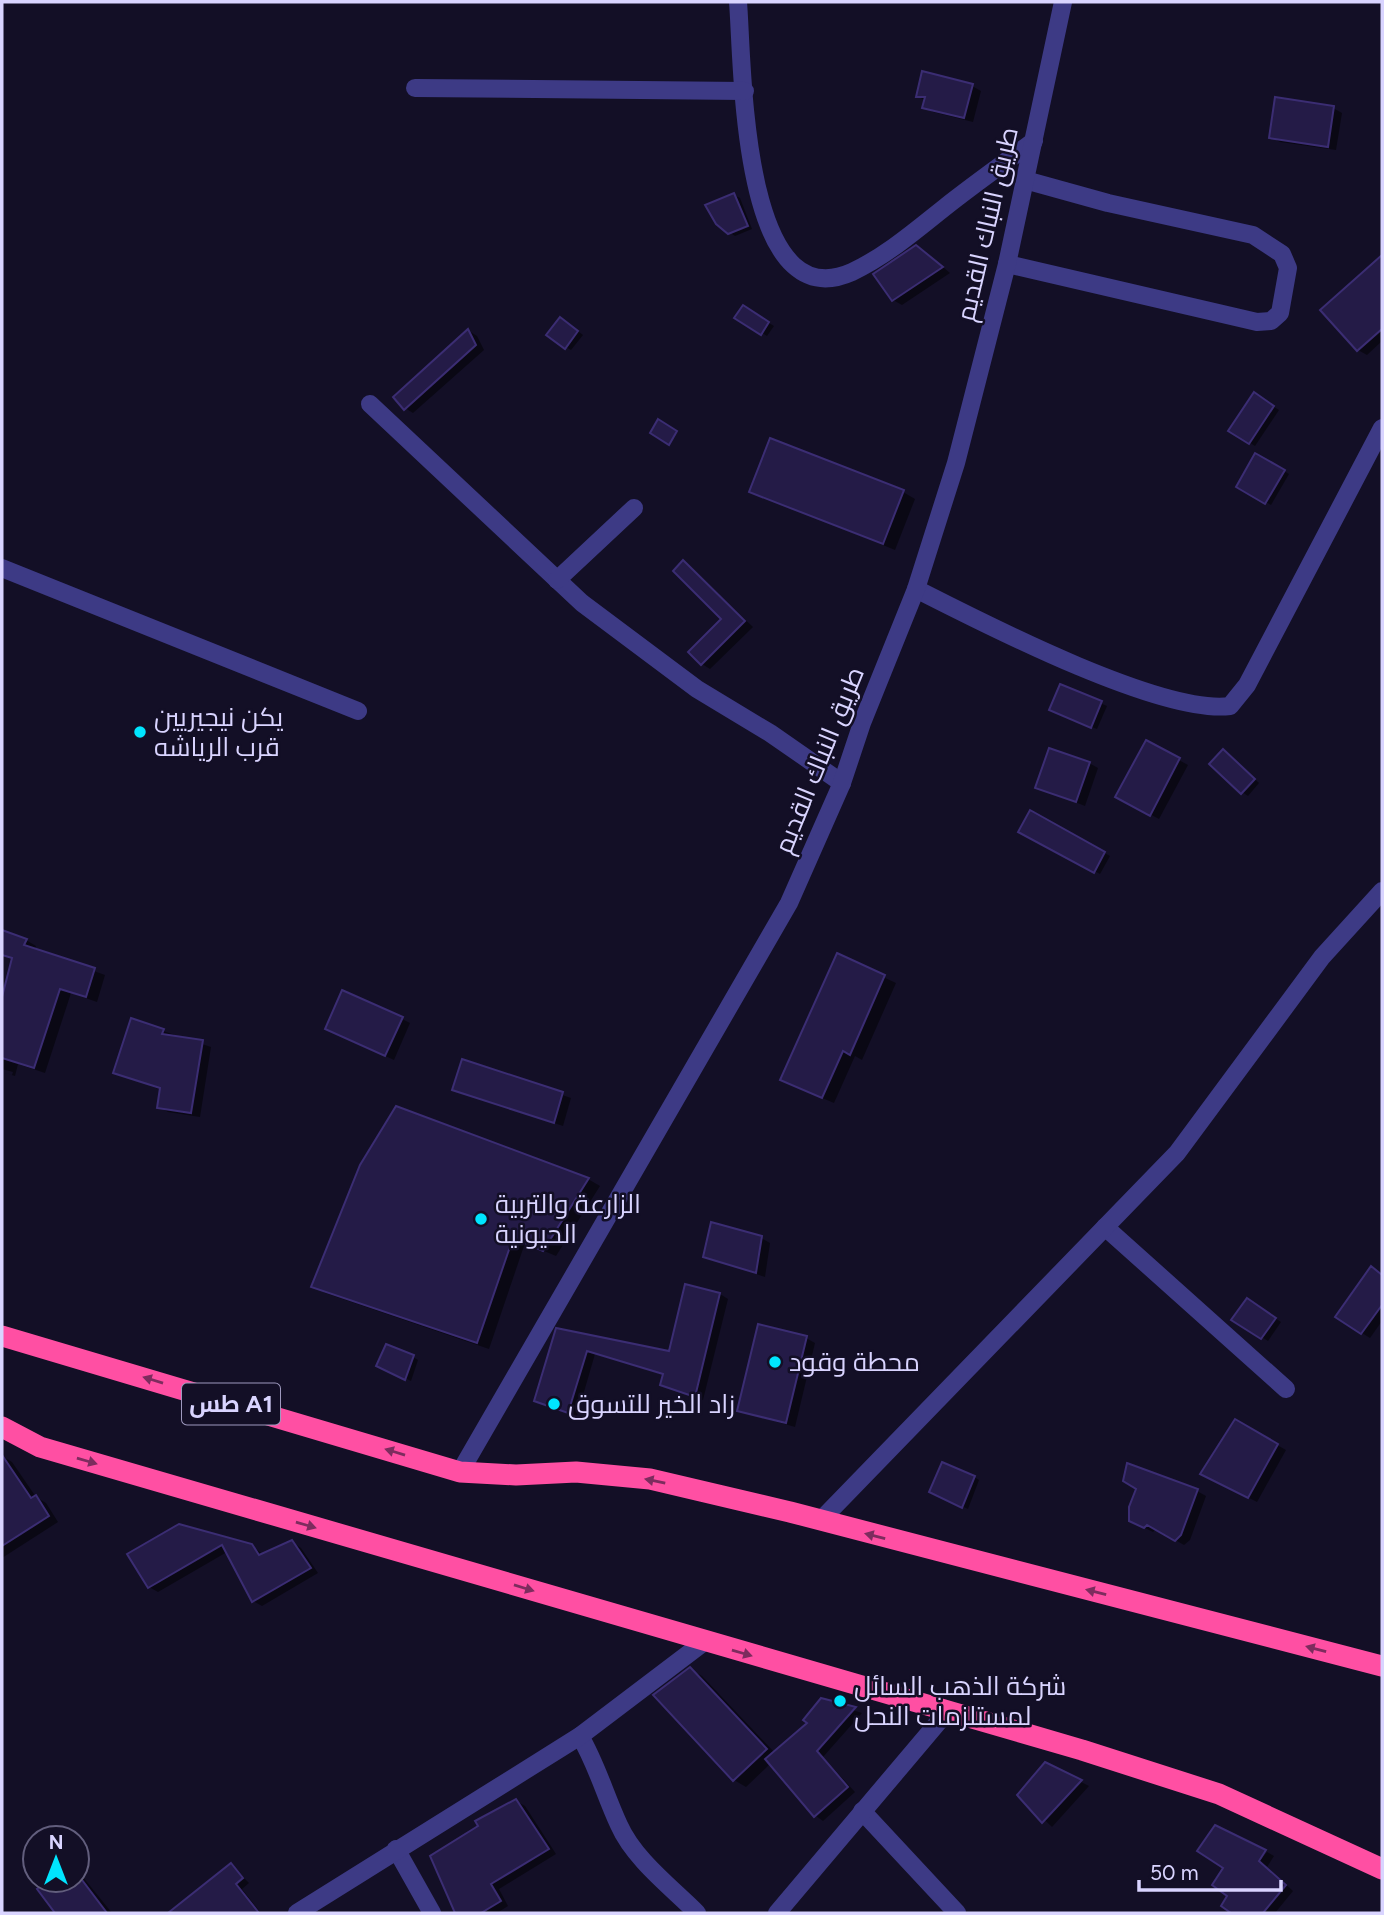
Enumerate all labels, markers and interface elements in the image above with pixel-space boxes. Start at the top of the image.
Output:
street label: طريق النباك القديم [949,124,1027,325]
street label: طريق النباك القديم [767,662,873,859]
place label: يكن نيجيريين قرب الرياشه [154,701,283,763]
marker: يكن نيجيريين قرب الرياشه [132,724,148,740]
place label: الزارعة والتربية الحيونية [495,1188,641,1250]
marker: الزارعة والتربية الحيونية [473,1211,489,1227]
place label: محطة وقود [789,1346,920,1378]
marker: محطة وقود [767,1354,783,1370]
one-way arrow [143,1375,164,1385]
road number: طس A1 [182,1384,280,1424]
place label: زاد الخير للتسوق [568,1388,735,1420]
marker: زاد الخير للتسوق [546,1396,562,1412]
one-way arrow [384,1447,405,1457]
one-way arrow [77,1457,98,1467]
one-way arrow [644,1475,666,1486]
one-way arrow [296,1520,317,1530]
one-way arrow [865,1530,886,1540]
one-way arrow [514,1584,535,1594]
one-way arrow [1085,1586,1107,1597]
one-way arrow [1305,1643,1327,1654]
one-way arrow [732,1649,753,1659]
place label: شركة الذهب السائل لمستلزمات النحل [854,1670,1066,1732]
marker: شركة الذهب السائل لمستلزمات النحل [832,1693,848,1709]
north arrow [21,1824,91,1894]
text: N [49,1831,63,1854]
scale bar [1139,1848,1281,1892]
text: 50 m [1150,1860,1199,1885]

